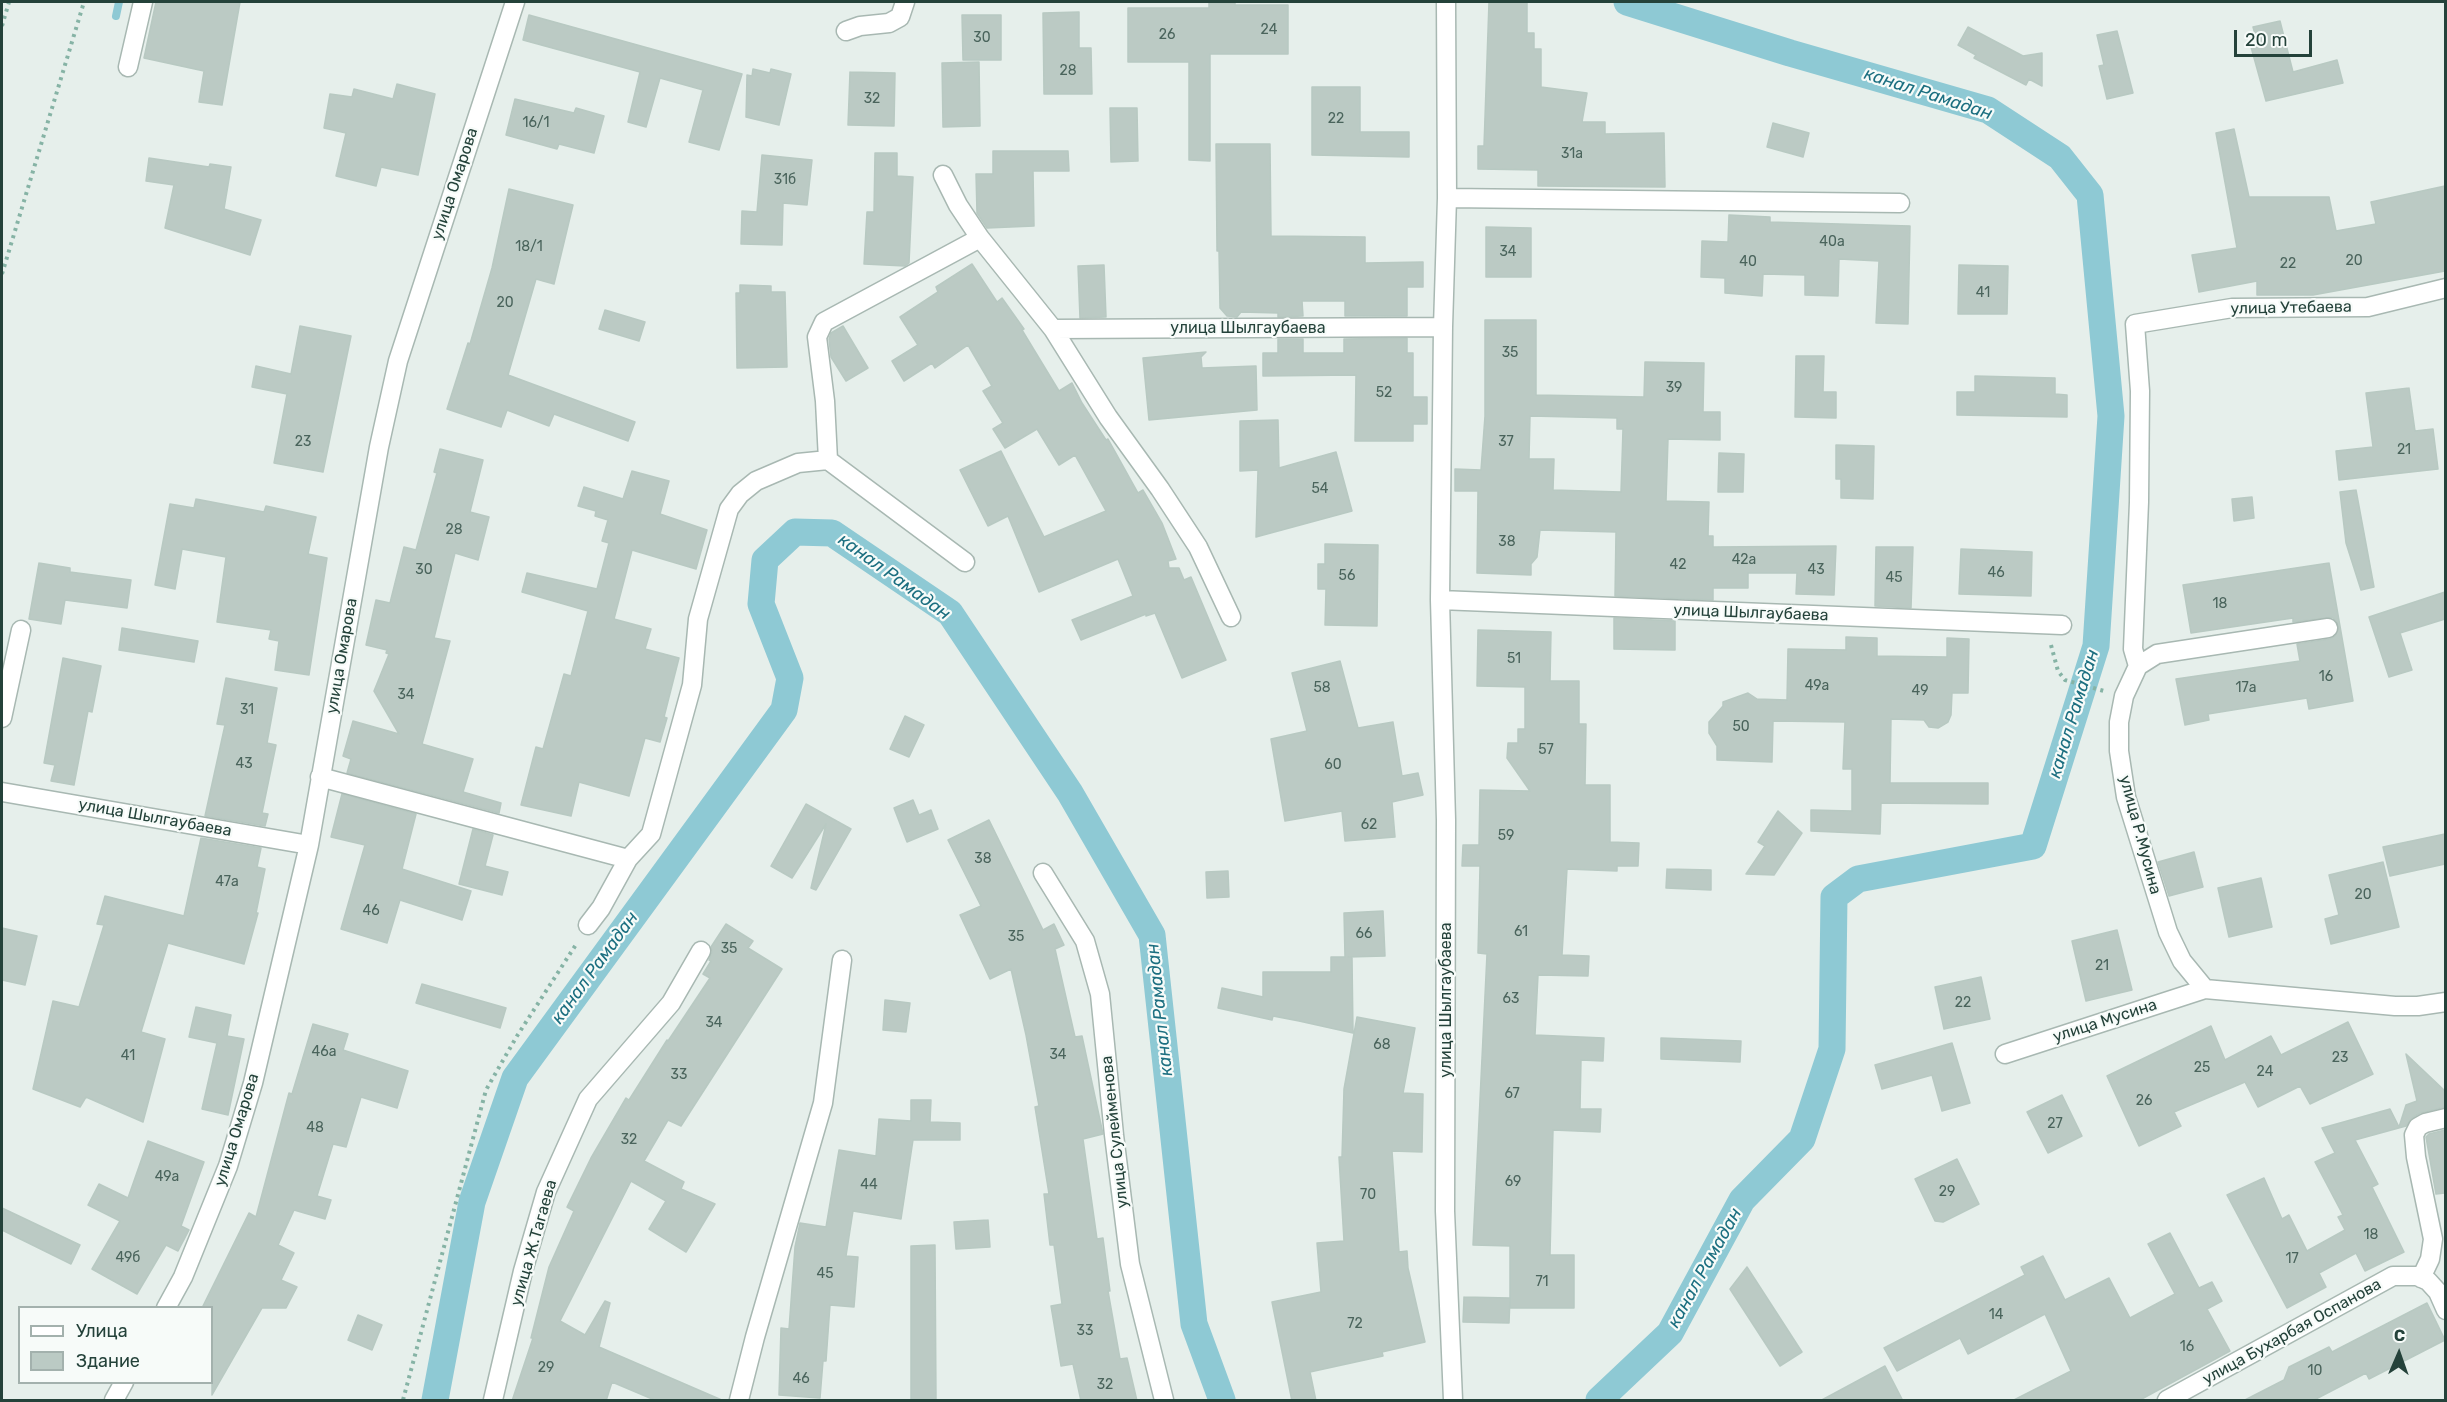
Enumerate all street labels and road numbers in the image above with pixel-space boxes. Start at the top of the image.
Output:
street label: улица Омарова [428,125,482,243]
street label: улица Утебаева [2230,297,2352,319]
street label: улица Шылгаубаева [1170,318,1326,338]
street label: улица Омарова [322,597,362,715]
street label: улица Шылгаубаева [1673,601,1829,625]
street label: улица Р.Мусина [2115,773,2165,897]
street label: улица Шылгаубаева [77,795,233,841]
street label: улица Шылгаубаева [1436,922,1456,1078]
street label: улица Мусина [2051,995,2159,1047]
street label: улица Сулейменова [1097,1055,1133,1209]
street label: улица Омарова [211,1071,263,1189]
street label: улица Ж.Тагаева [507,1178,561,1308]
street label: улица Бухарбая Оспанова [2199,1275,2385,1389]

